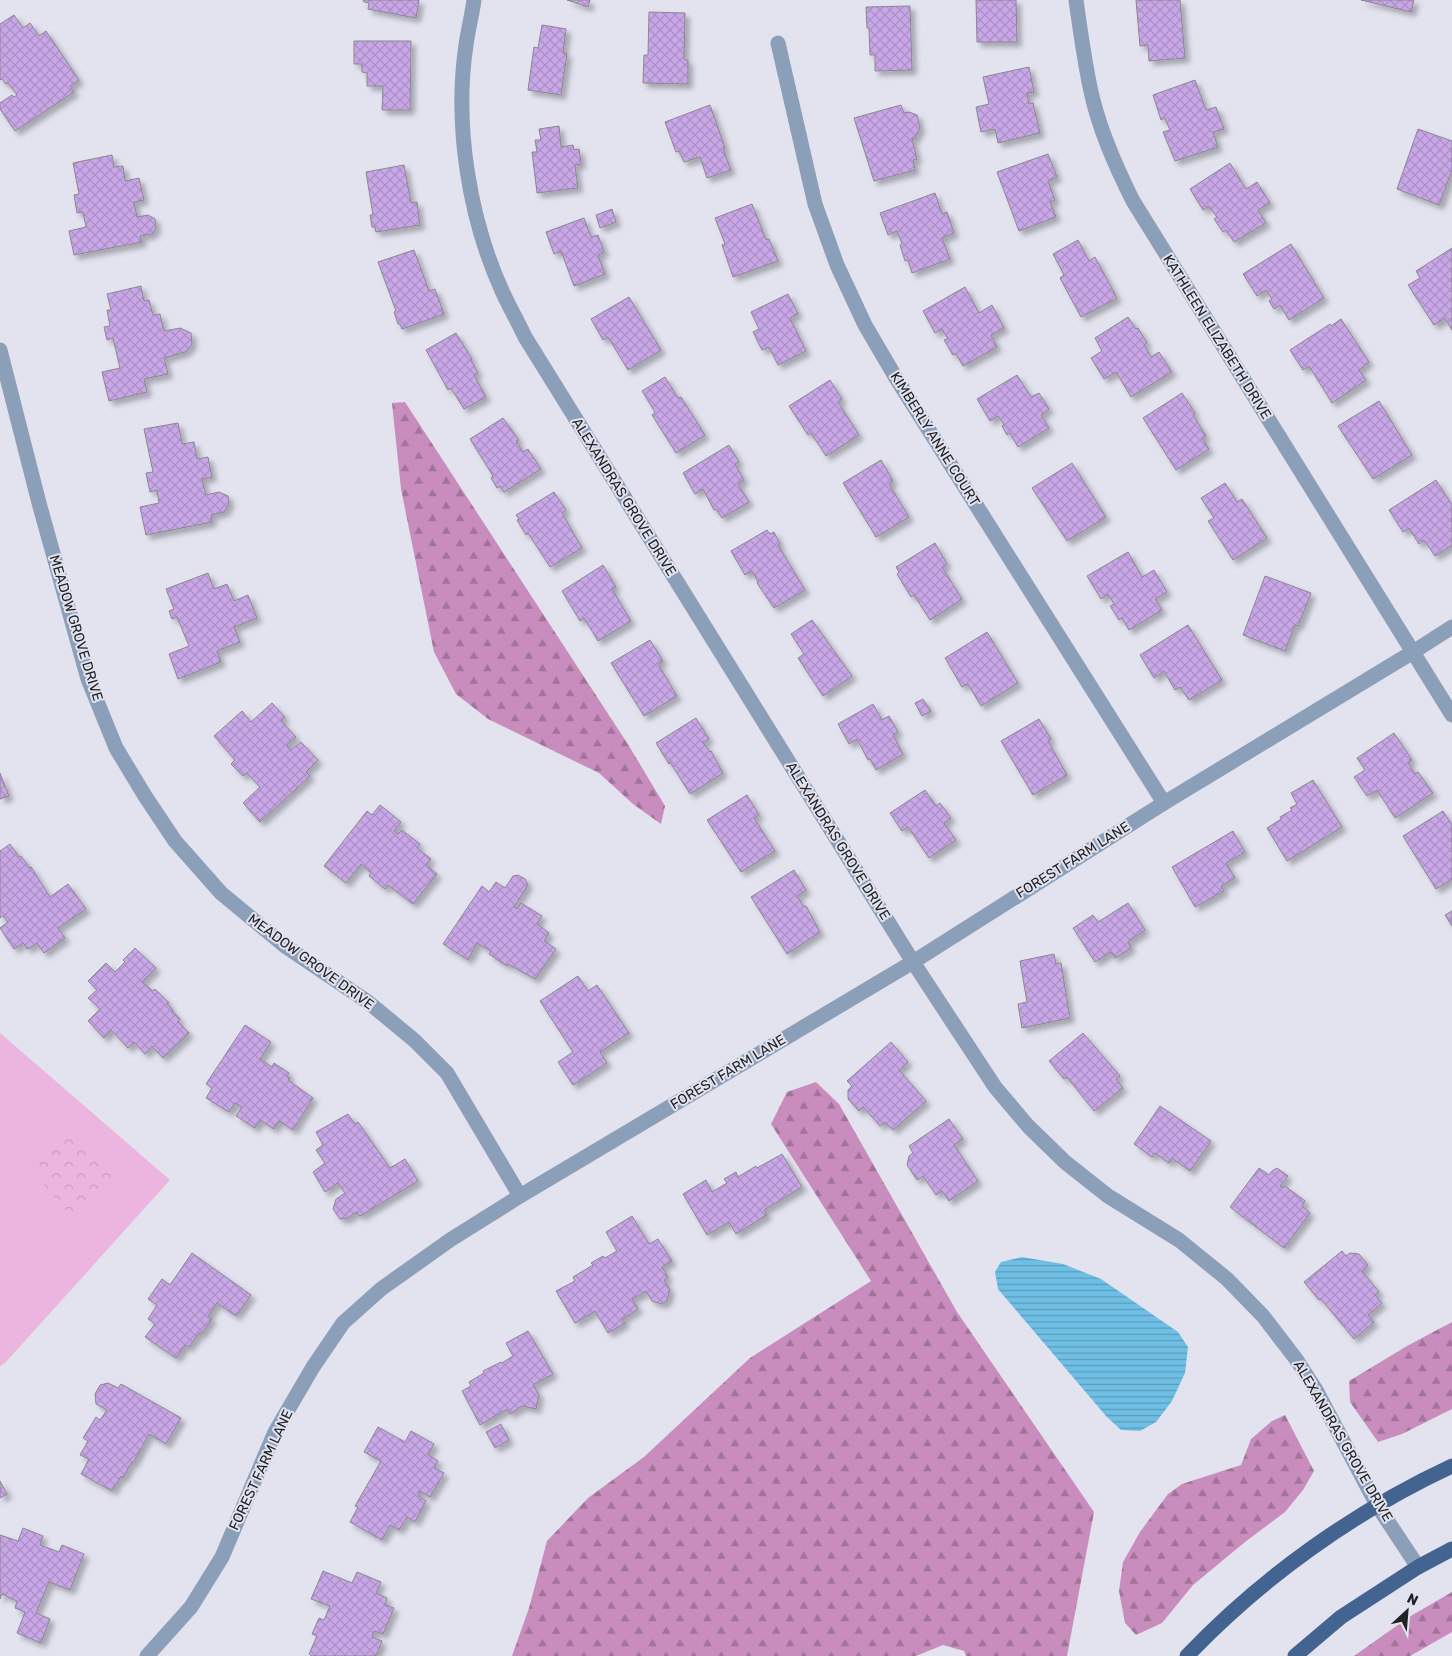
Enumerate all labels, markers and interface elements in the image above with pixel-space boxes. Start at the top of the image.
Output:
street label: KATHLEEN ELIZABETH DRIVE [1159,252,1275,422]
street label: KIMBERLY ANNE COURT [887,369,983,509]
street label: ALEXANDRAS GROVE DRIVE [568,415,680,579]
street label: MEADOW GROVE DRIVE [46,553,106,703]
street label: ALEXANDRAS GROVE DRIVE [782,759,894,923]
street label: FOREST FARM LANE [1013,818,1133,902]
street label: MEADOW GROVE DRIVE [245,911,377,1013]
street label: FOREST FARM LANE [667,1031,789,1113]
street label: ALEXANDRAS GROVE DRIVE [1290,1357,1396,1525]
street label: FOREST FARM LANE [226,1407,296,1533]
north arrow [1382,1586,1432,1636]
text: N [1404,1590,1421,1610]

